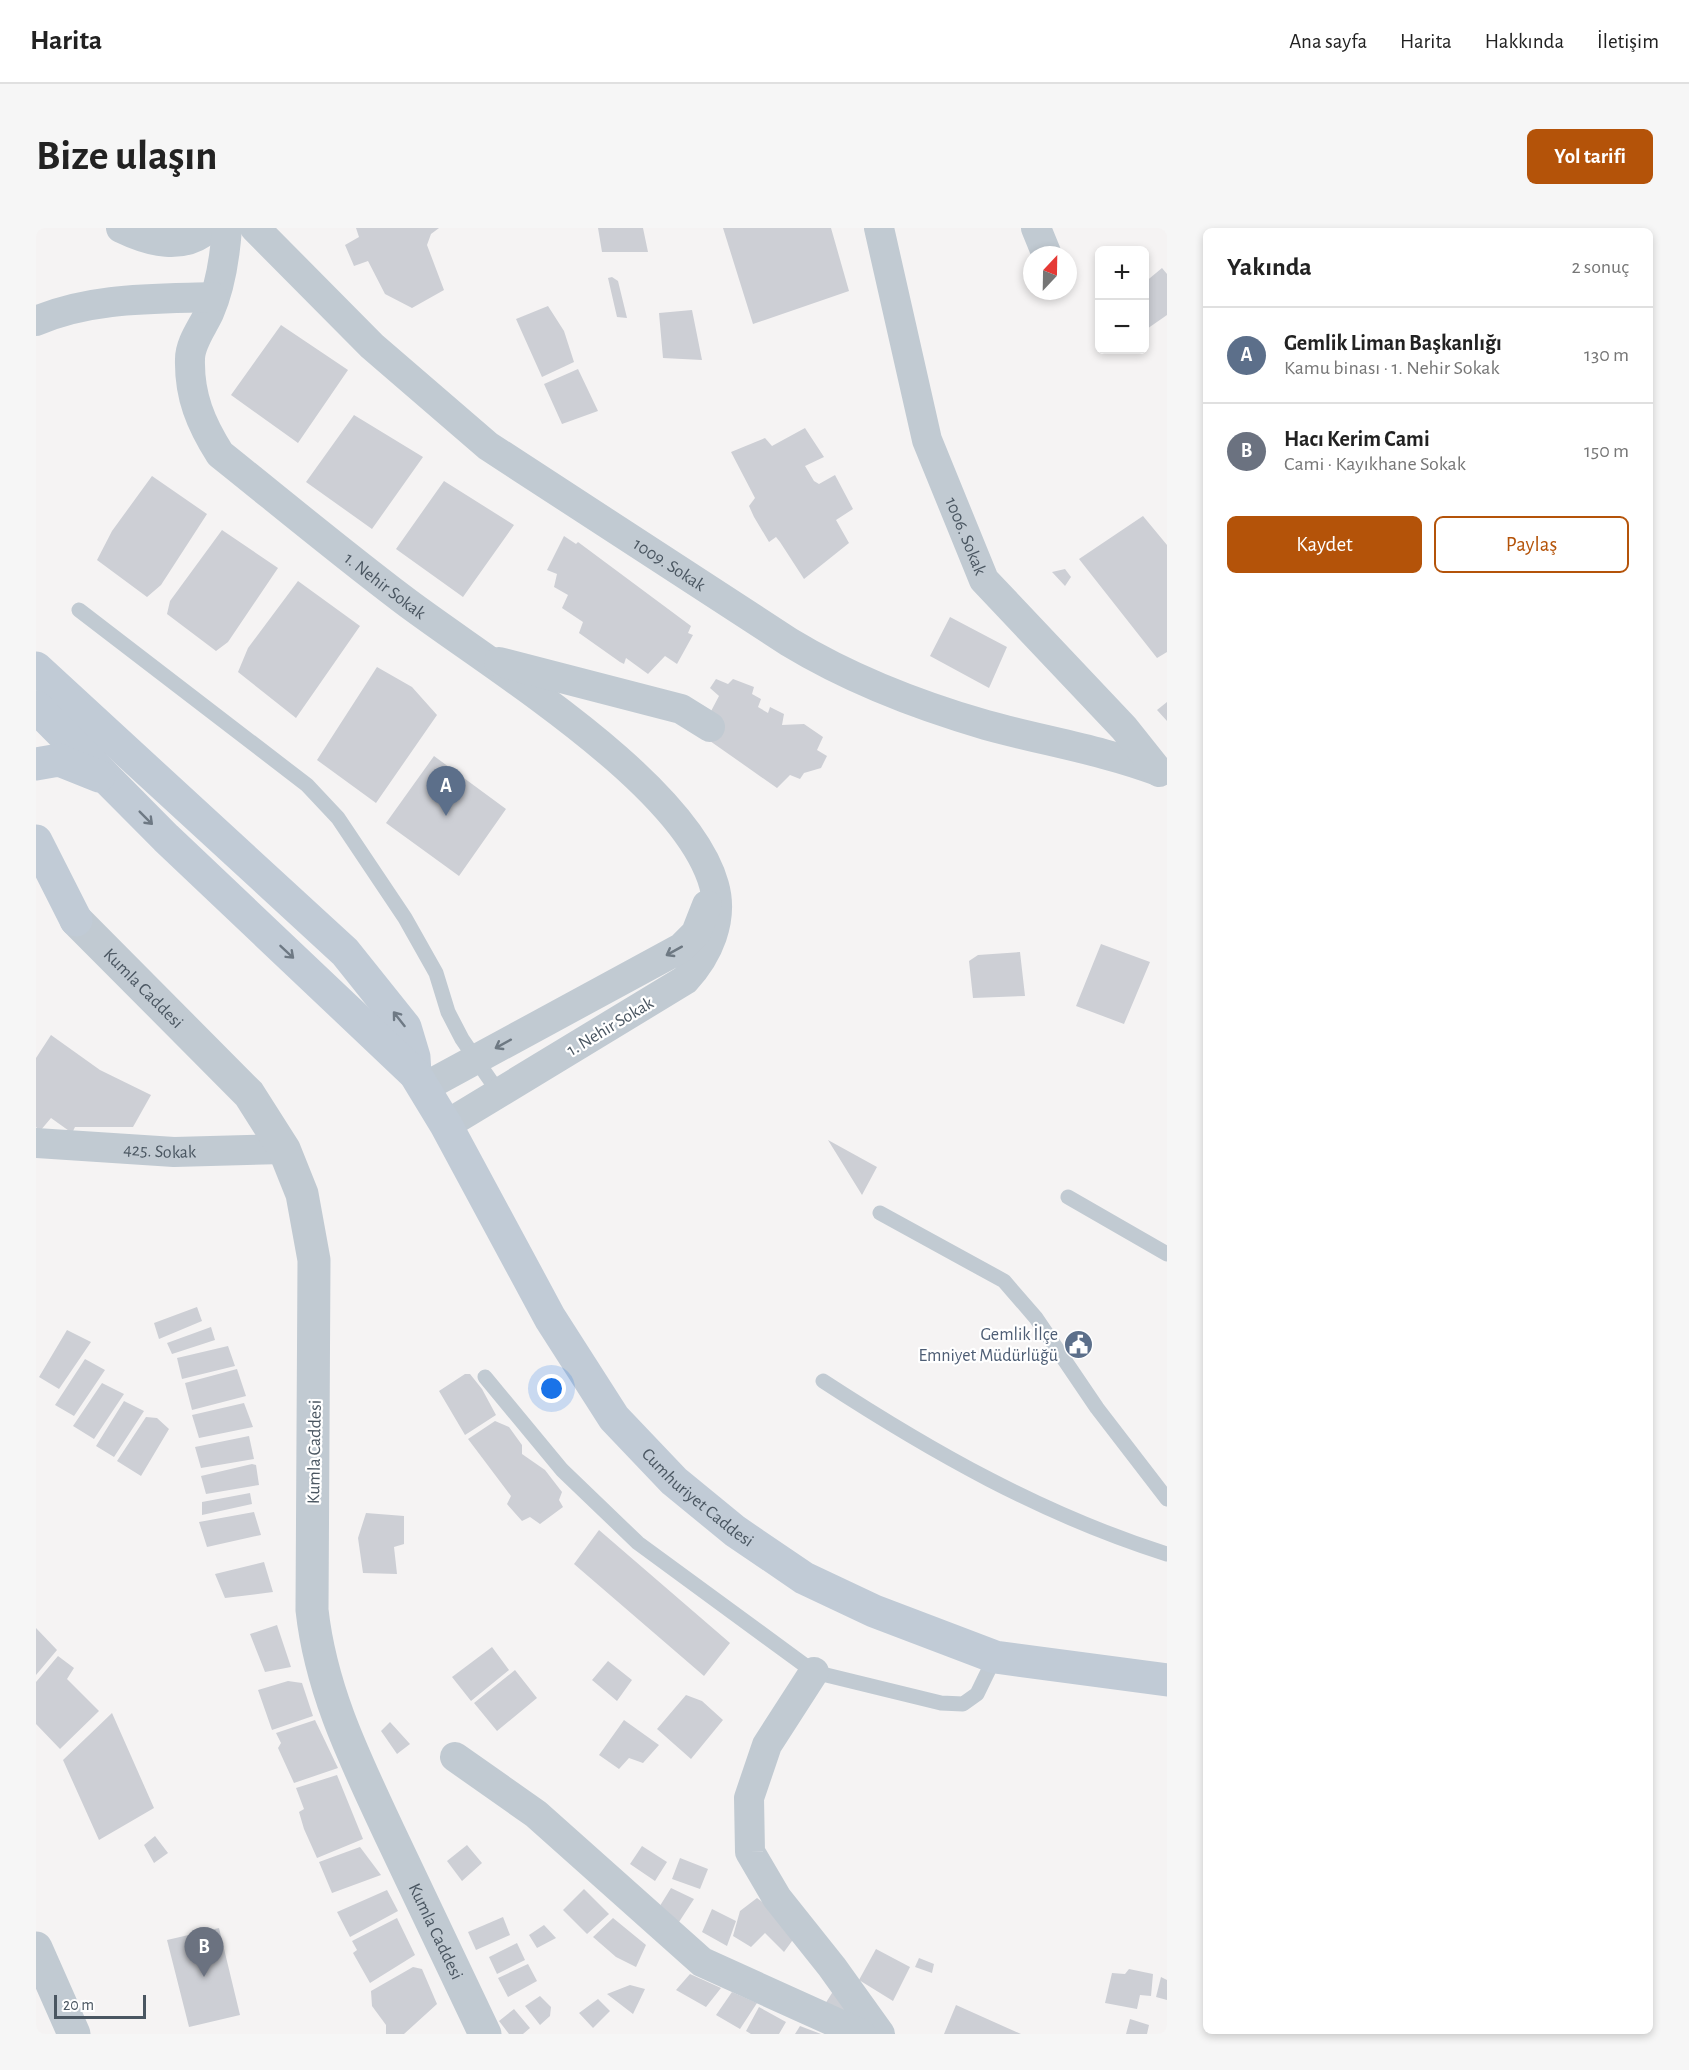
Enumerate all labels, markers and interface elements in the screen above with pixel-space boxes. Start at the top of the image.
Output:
text: Harita [30,27,102,55]
text: Ana sayfa [1289,31,1367,52]
text: Harita [1400,31,1452,52]
text: Hakkında [1485,31,1564,52]
text: İletişim [1597,31,1659,52]
button: Yol tarifi [1527,129,1653,184]
text: Bize ulaşın [36,135,217,177]
north arrow [1023,246,1077,300]
map controls [1095,246,1149,354]
button: + [1095,246,1149,300]
text: Yakında [1227,254,1312,280]
text: 2 sonuç [1571,257,1629,277]
button: − [1095,300,1149,354]
text: Gemlik Liman Başkanlığı [1284,332,1502,354]
text: A [1241,345,1253,365]
text: 130 m [1584,345,1629,365]
text: Kamu binası · 1. Nehir Sokak [1284,358,1500,378]
text: Hacı Kerim Cami [1284,428,1430,450]
text: B [1241,441,1252,461]
text: 150 m [1584,441,1629,461]
text: Cami · Kayıkhane Sokak [1284,454,1466,474]
street label: 1006. Sokak [941,495,989,579]
button: Kaydet [1227,516,1422,573]
button: Paylaş [1434,516,1629,573]
street label: 1009. Sokak [630,535,709,595]
street label: 1. Nehir Sokak [340,550,429,624]
pin: A [426,766,466,816]
one-way arrow [138,810,153,825]
street label: Kumla Caddesi [100,945,186,1032]
one-way arrow [279,945,294,959]
one-way arrow [666,945,683,957]
street label: 1. Nehir Sokak [564,994,658,1060]
one-way arrow [393,1012,405,1028]
one-way arrow [494,1039,512,1050]
street label: 425. Sokak [123,1141,197,1162]
place label: Gemlik İlçe Emniyet Müdürlüğü [918,1324,1058,1365]
public building icon: Gemlik İlçe Emniyet Müdürlüğü [1063,1328,1095,1360]
your location [537,1374,566,1403]
street label: Kumla Caddesi [305,1400,325,1504]
street label: Cumhuriyet Caddesi [638,1445,756,1551]
street label: Kumla Caddesi [405,1881,466,1983]
pin: B [184,1928,224,1977]
scale bar [54,1992,146,2020]
text: 20 m [63,1997,94,2013]

